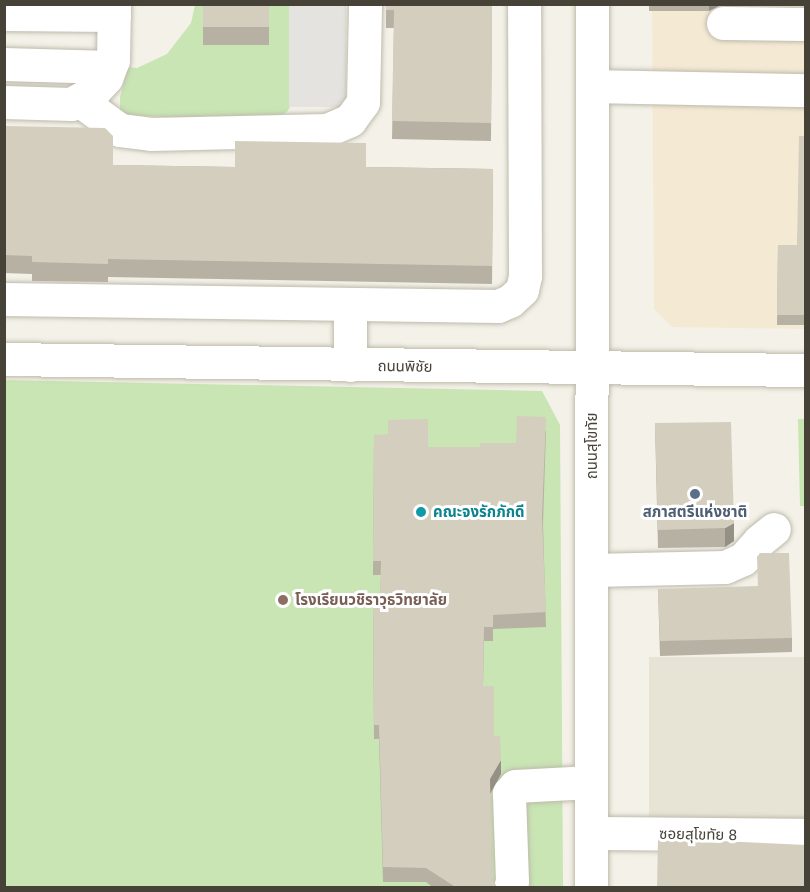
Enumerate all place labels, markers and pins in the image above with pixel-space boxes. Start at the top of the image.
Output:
marker: สภาสตรีแห่งชาติ [688,487,702,501]
place label: คณะจงรักภักดี [433,503,525,521]
place label: สภาสตรีแห่งชาติ [643,503,747,521]
marker: คณะจงรักภักดี [414,505,428,519]
place label: โรงเรียนวชิราวุธวิทยาลัย [295,591,447,609]
marker: โรงเรียนวชิราวุธวิทยาลัย [276,593,290,607]

